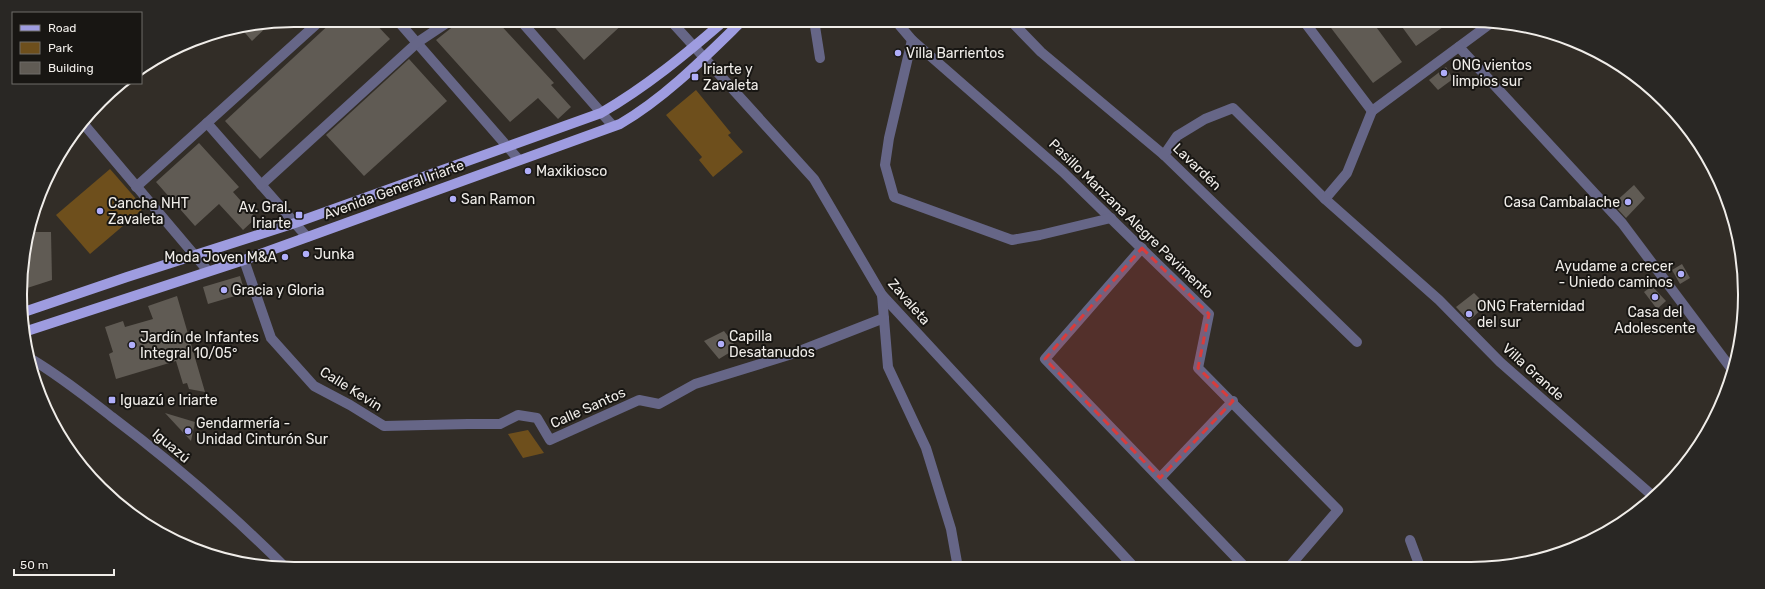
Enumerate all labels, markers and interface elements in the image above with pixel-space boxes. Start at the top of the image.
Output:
legend [12,12,142,84]
text: Road [48,21,76,35]
text: Park [48,41,74,55]
place label: Villa Barrientos [906,45,1004,62]
marker: Villa Barrientos [893,48,903,58]
place label: ONG vientos limpios sur [1452,57,1532,90]
text: Building [48,61,94,75]
place label: Iriarte y Zavaleta [703,61,759,94]
marker: ONG vientos limpios sur [1439,68,1449,78]
marker: Iriarte y Zavaleta [690,72,700,82]
street label: Pasillo Manzana Alegre Pavimento [1045,136,1217,302]
street label: Lavardén [1169,140,1225,194]
street label: Avenida General Iriarte [322,157,467,223]
place label: Maxikiosco [536,163,607,180]
marker: Maxikiosco [523,166,533,176]
place label: San Ramon [461,191,535,208]
marker: San Ramon [448,194,458,204]
place label: Casa Cambalache [1504,194,1620,211]
place label: Cancha NHT Zavaleta [108,195,189,228]
marker: Casa Cambalache [1623,197,1633,207]
place label: Av. Gral. Iriarte [239,199,291,232]
marker: Cancha NHT Zavaleta [95,206,105,216]
marker: Av. Gral. Iriarte [294,210,304,220]
place label: Junka [314,246,355,263]
place label: Moda Joven M&A [164,249,278,266]
marker: Junka [301,249,311,259]
marker: Moda Joven M&A [280,252,290,262]
place label: Ayudame a crecer - Uniedo caminos [1555,258,1674,291]
marker: Ayudame a crecer - Uniedo caminos [1676,269,1686,279]
street label: Zavaleta [884,275,934,329]
place label: Gracia y Gloria [232,282,325,299]
marker: Gracia y Gloria [219,285,229,295]
marker: Casa del Adolescente [1650,292,1660,302]
place label: ONG Fraternidad del sur [1477,298,1585,331]
place label: Casa del Adolescente [1614,304,1696,337]
marker: ONG Fraternidad del sur [1464,309,1474,319]
place label: Capilla Desatanudos [729,328,815,361]
place label: Jardín de Infantes Integral 10/05° [140,329,259,362]
marker: Capilla Desatanudos [716,339,726,349]
marker: Jardín de Infantes Integral 10/05° [127,340,137,350]
street label: Villa Grande [1498,340,1568,404]
street label: Calle Kevin [317,363,385,415]
street label: Calle Santos [548,384,628,432]
place label: Iguazú e Iriarte [120,392,218,409]
marker: Iguazú e Iriarte [107,395,117,405]
place label: Gendarmería - Unidad Cinturón Sur [196,415,329,448]
street label: Iguazú [149,425,193,467]
marker: Gendarmería - Unidad Cinturón Sur [183,426,193,436]
scale bar [14,551,114,577]
text: 50 m [20,558,48,572]

